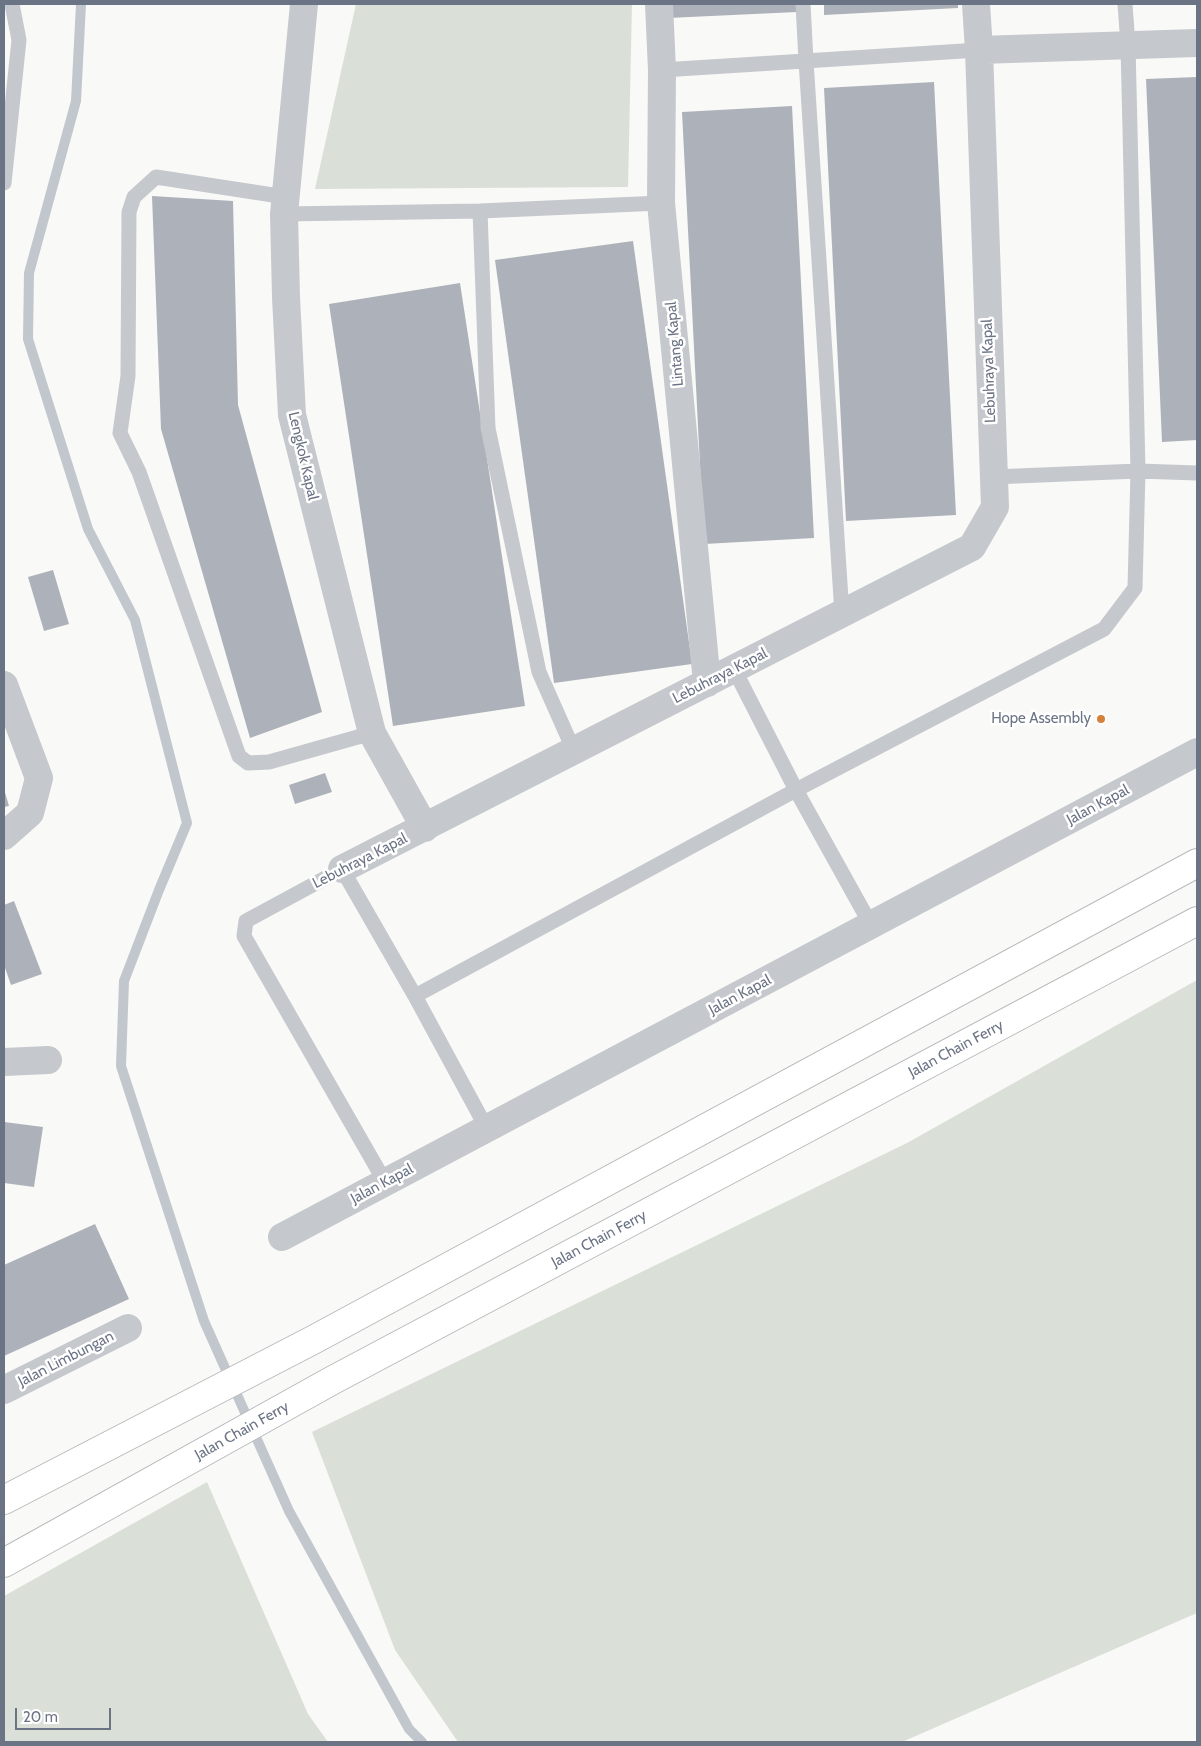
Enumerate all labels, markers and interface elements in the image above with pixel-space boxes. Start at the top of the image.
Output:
street label: Lintang Kapal [662,301,688,387]
street label: Lebuhraya Kapal [978,319,1000,423]
street label: Lengkok Kapal [284,410,322,502]
street label: Lebuhraya Kapal [670,644,770,708]
place label: Hope Assembly [991,710,1091,728]
marker: Hope Assembly [1095,713,1107,725]
street label: Jalan Kapal [1064,781,1132,829]
street label: Lebuhraya Kapal [310,829,410,893]
street label: Jalan Kapal [706,971,774,1019]
street label: Jalan Chain Ferry [906,1016,1006,1082]
street label: Jalan Kapal [348,1160,416,1208]
street label: Jalan Chain Ferry [549,1206,649,1272]
street label: Jalan Limbungan [15,1327,117,1391]
street label: Jalan Chain Ferry [192,1398,292,1464]
scale bar [18,1698,114,1730]
text: 20 m [23,1708,58,1726]

